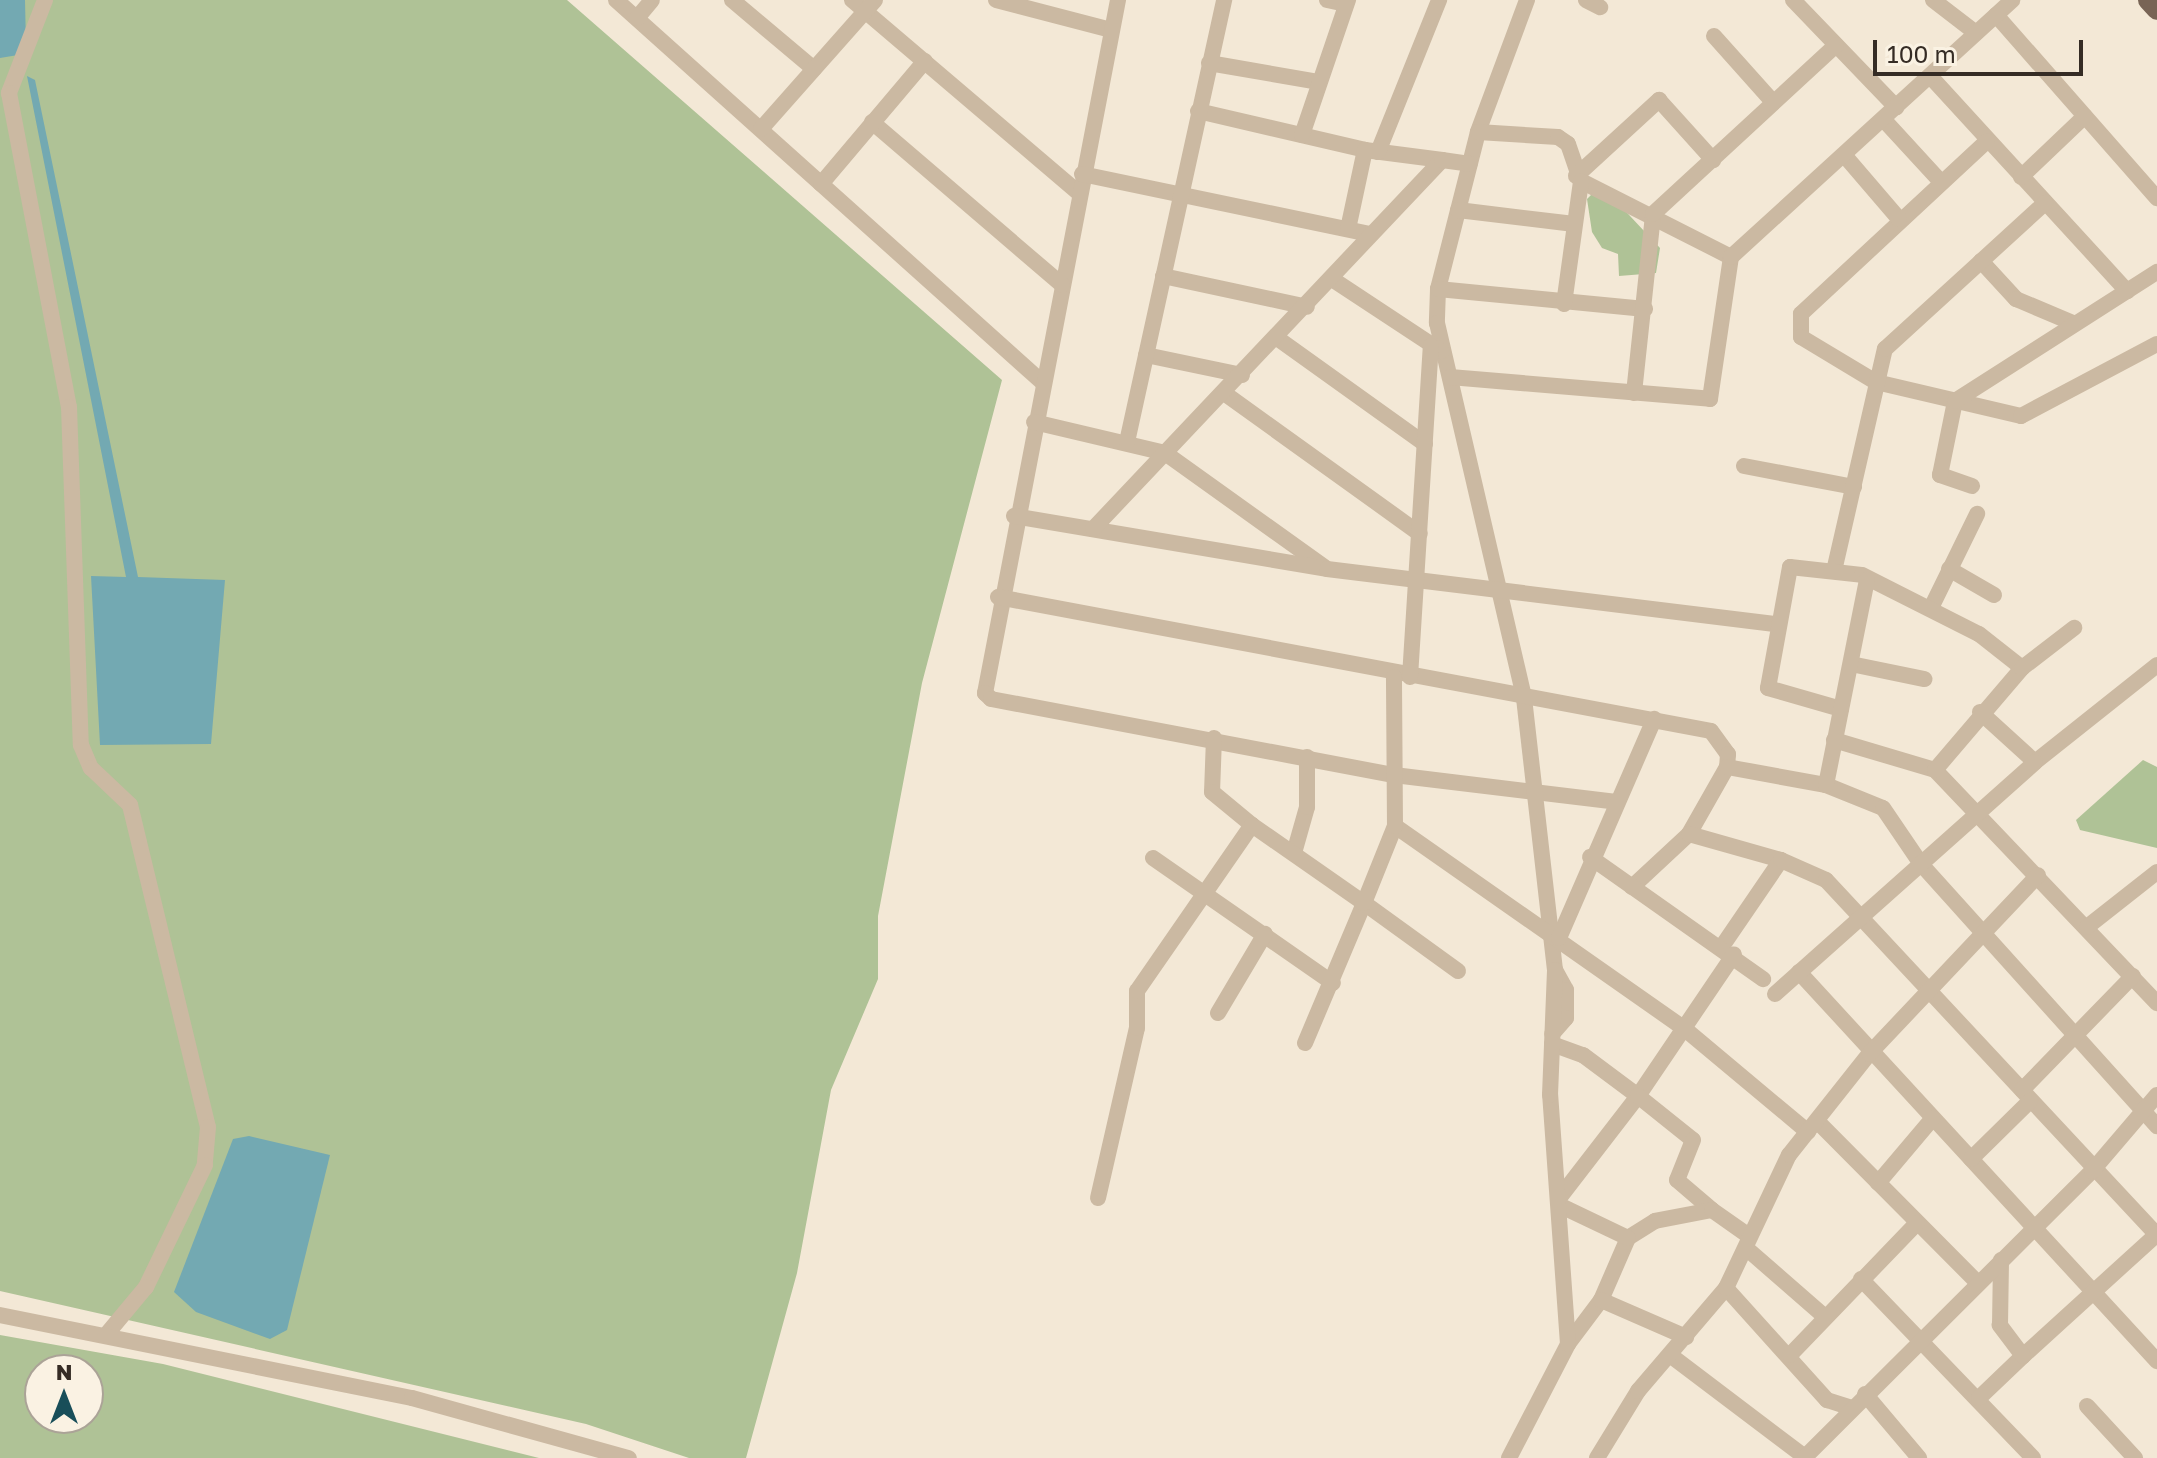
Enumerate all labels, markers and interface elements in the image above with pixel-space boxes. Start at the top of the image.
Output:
scale bar [1877,24,2087,74]
text: 100 m [1887,39,1956,68]
north arrow [24,1354,104,1434]
text: N [56,1358,72,1385]

